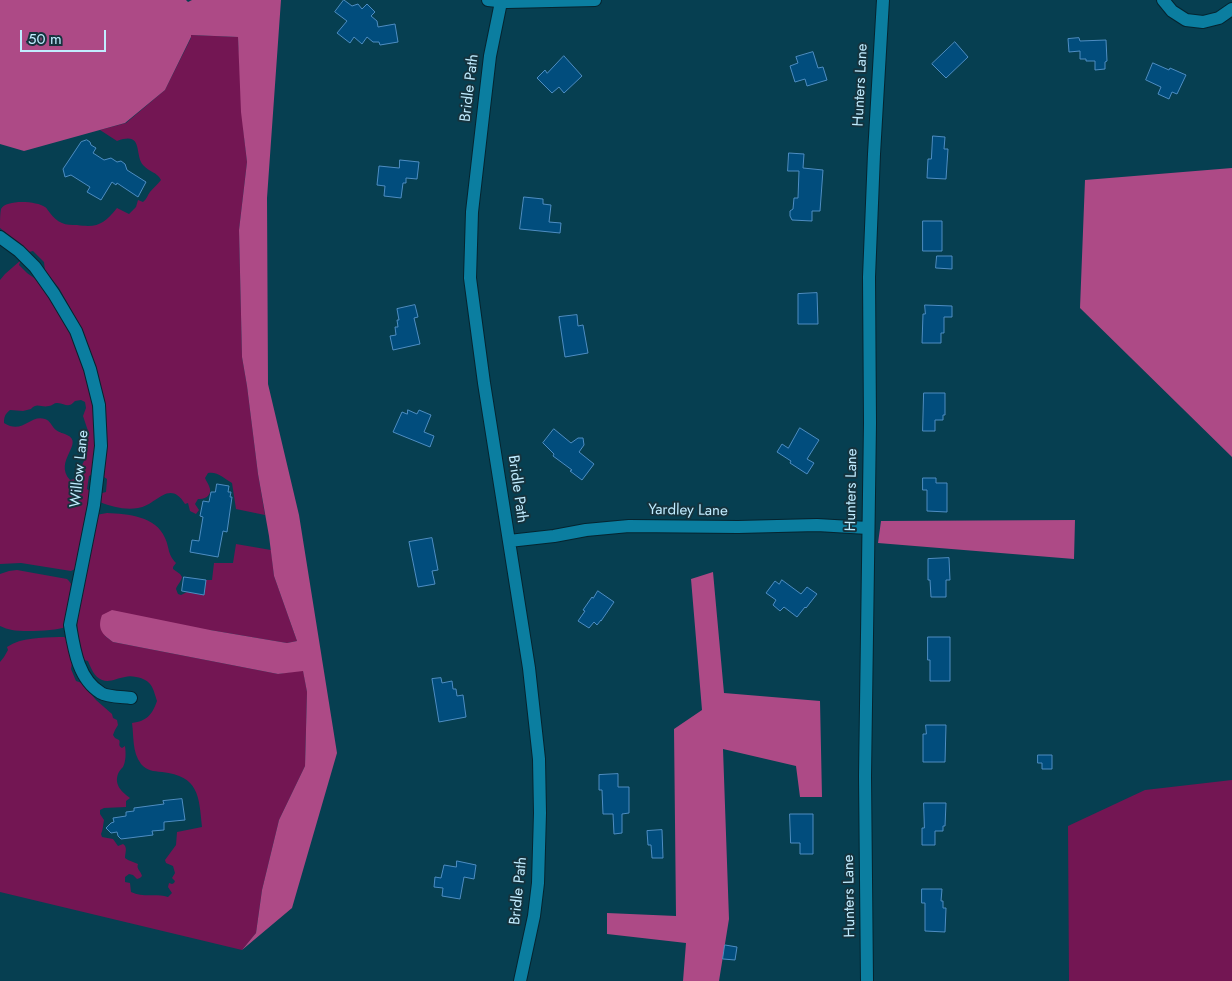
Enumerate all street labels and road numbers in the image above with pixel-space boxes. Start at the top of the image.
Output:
street label: Hunters Lane [850,43,872,127]
street label: Bridle Path [457,53,483,123]
street label: Willow Lane [67,429,93,509]
street label: Hunters Lane [842,448,862,532]
street label: Bridle Path [503,454,531,524]
street label: Yardley Lane [648,501,728,521]
street label: Hunters Lane [840,854,860,938]
street label: Bridle Path [506,856,532,926]

